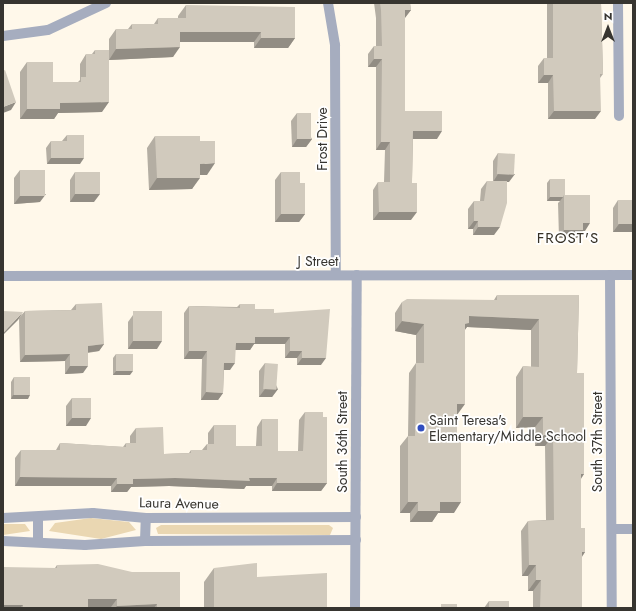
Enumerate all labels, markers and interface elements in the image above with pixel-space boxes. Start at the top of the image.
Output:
north arrow [588,8,628,48]
text: N [604,8,612,24]
street label: Frost Drive [314,107,330,171]
district label: FROST'S [537,230,599,248]
street label: J Street [298,253,338,269]
street label: South 36th Street [334,391,350,493]
street label: South 37th Street [589,392,605,492]
place label: Saint Teresa's Elementary/Middle School [429,412,586,444]
marker: Saint Teresa's Elementary/Middle School [416,423,426,433]
street label: Laura Avenue [139,494,219,512]

